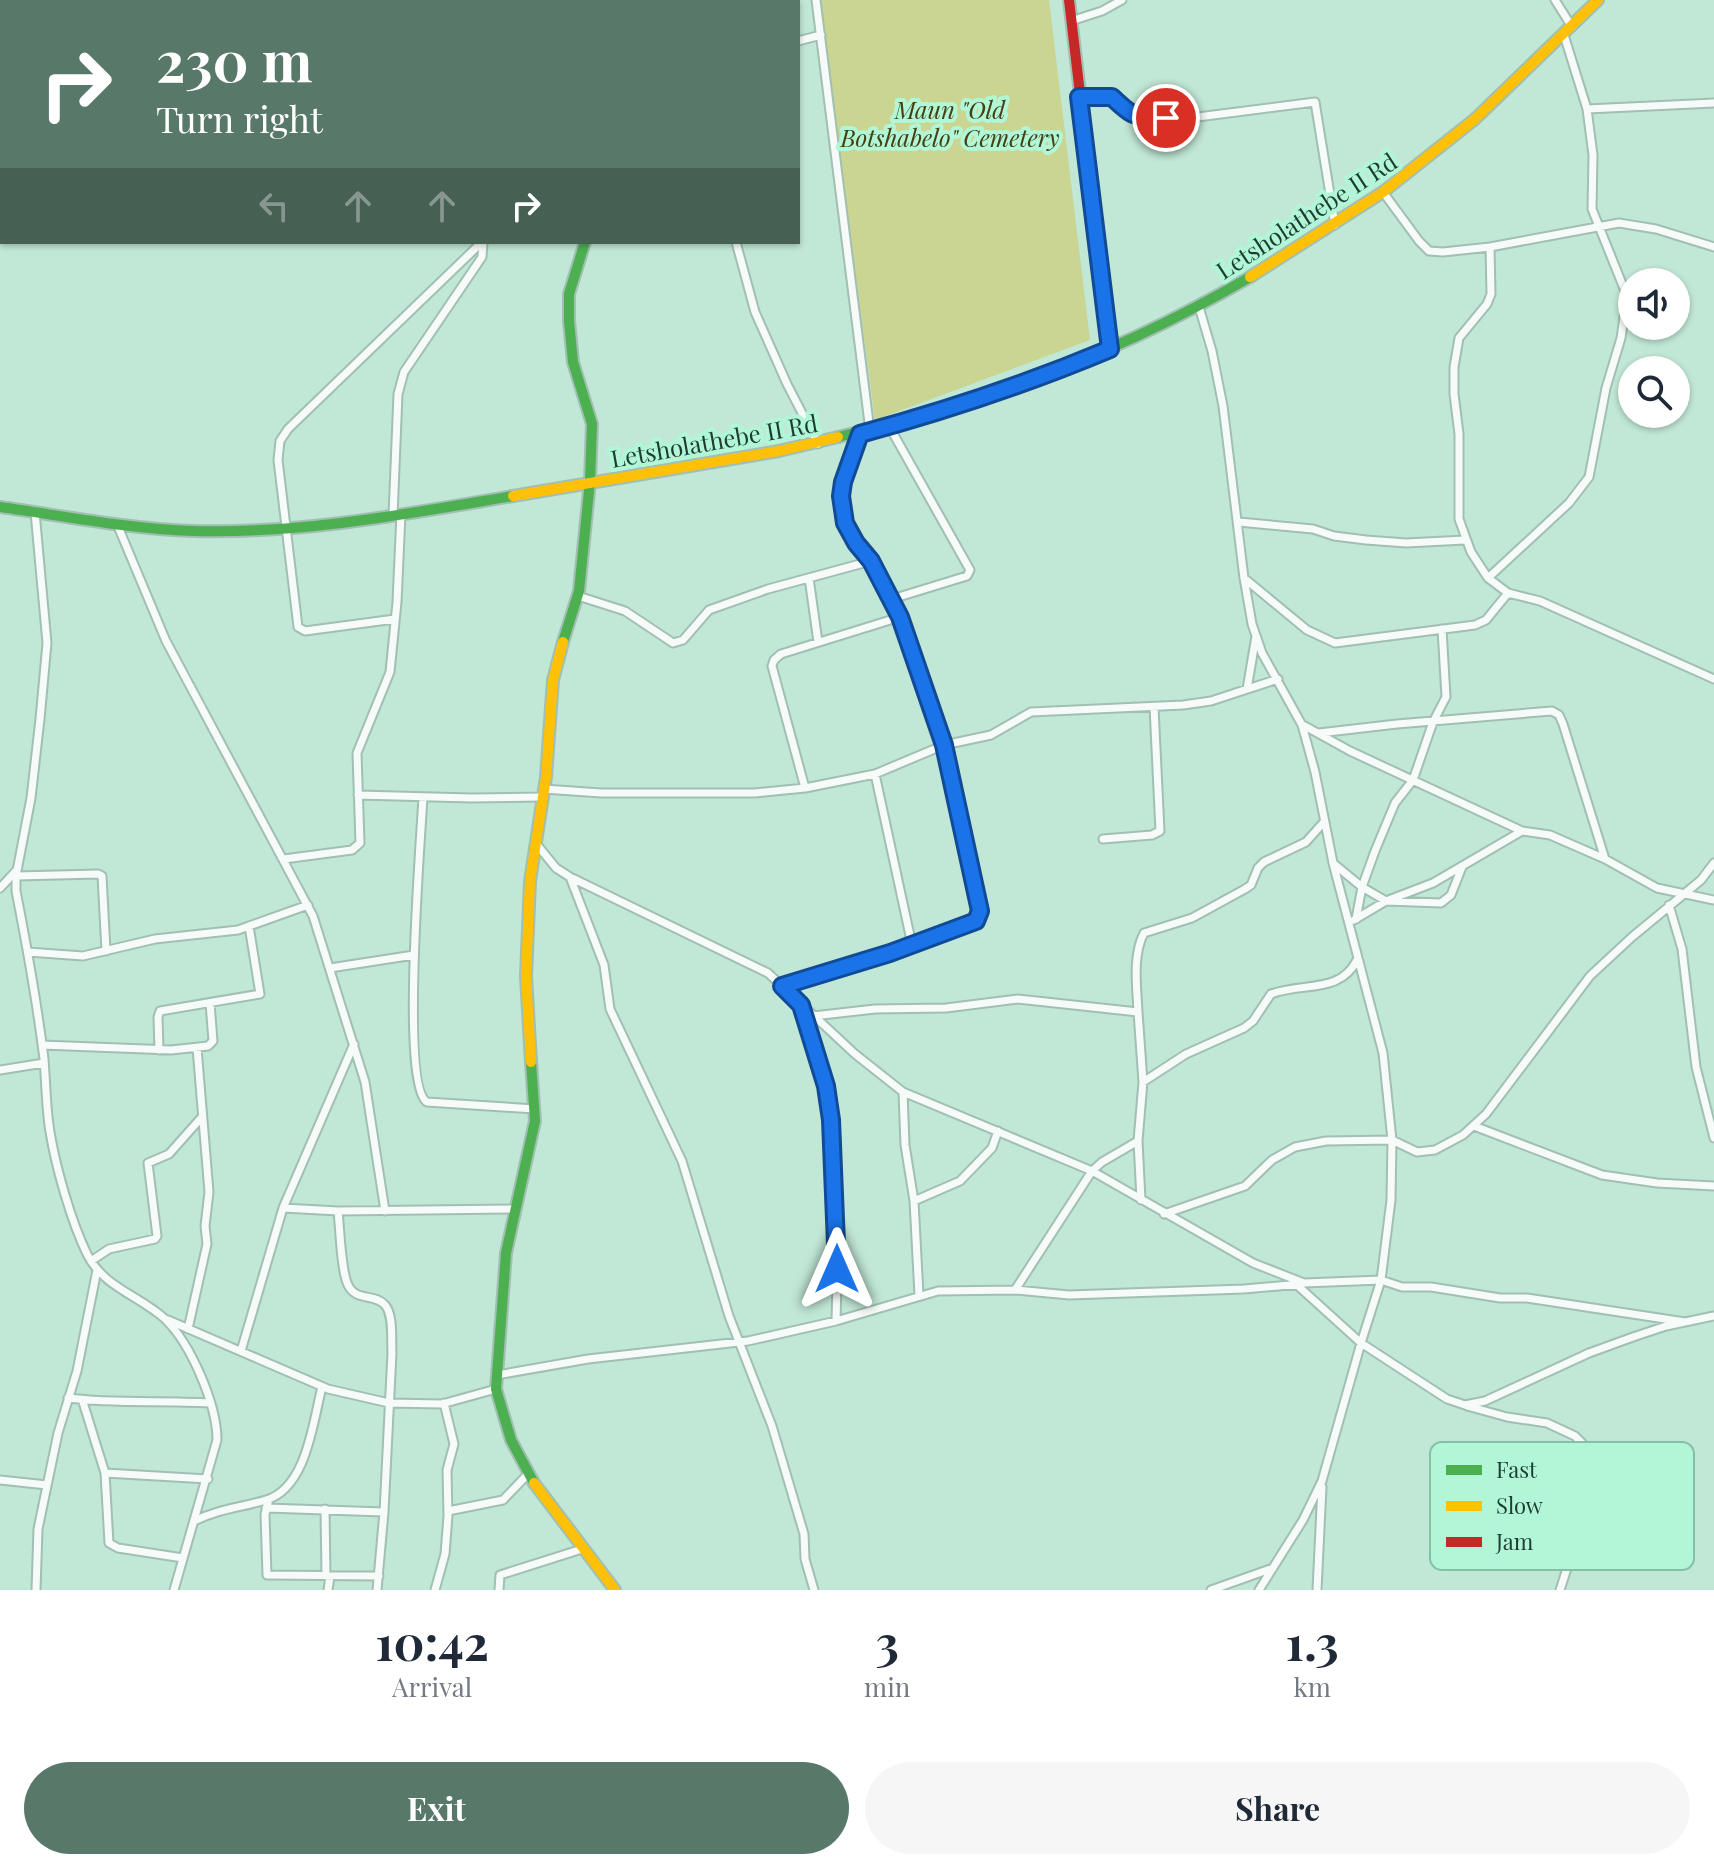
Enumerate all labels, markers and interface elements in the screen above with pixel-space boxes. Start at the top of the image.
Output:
text: 230 m [156,22,312,97]
icon: right [24,32,128,136]
pin [1132,84,1200,152]
park label: Maun "Old Botshabelo" Cemetery [839,93,1060,153]
text: Turn right [156,94,323,142]
icon: arrive [1144,96,1188,140]
street label: Letsholathebe II Rd [1209,145,1403,285]
icon: left [252,184,296,228]
icon: ahead [336,184,380,228]
icon: ahead [420,184,464,228]
icon: right [504,184,548,228]
map controls [1618,268,1690,428]
button: sound [1618,268,1690,340]
button: search [1618,356,1690,428]
street label: Letsholathebe II Rd [608,406,820,474]
position arrow [795,1227,879,1311]
legend [1430,1442,1694,1570]
text: Fast [1496,1454,1538,1484]
text: Slow [1496,1490,1543,1520]
text: Jam [1495,1526,1534,1556]
text: 10:42 [375,1609,489,1673]
text: 3 [875,1609,899,1673]
text: 1.3 [1286,1609,1339,1673]
text: Arrival [392,1669,472,1704]
text: min [864,1669,910,1704]
text: km [1293,1669,1331,1704]
button: Exit [24,1762,849,1854]
button: Share [865,1762,1690,1854]

